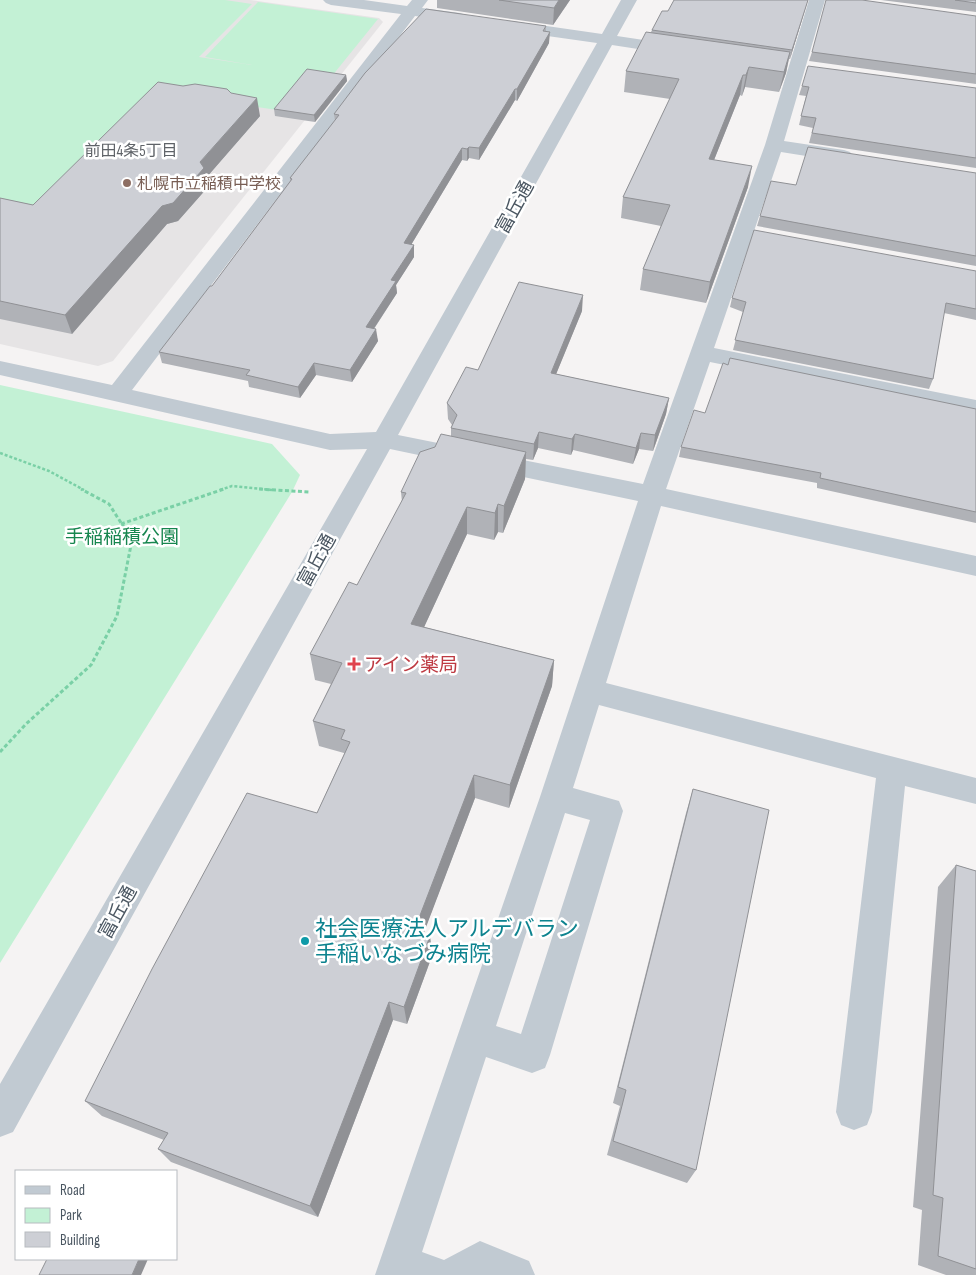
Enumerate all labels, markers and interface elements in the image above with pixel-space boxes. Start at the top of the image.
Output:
district label: 前田4条5丁目 [84,142,178,161]
place label: 札幌市立稲積中学校 [137,175,281,194]
marker: 札幌市立稲積中学校 [121,177,133,189]
street label: 富丘通 [491,177,539,238]
park label: 手稲稲積公園 [65,526,179,549]
street label: 富丘通 [293,530,341,591]
place label: アイン薬局 [364,654,458,677]
marker: アイン薬局 [348,658,360,670]
street label: 富丘通 [94,882,142,943]
place label: 社会医療法人アルデバラン 手稲いなづみ病院 [315,916,579,968]
marker: 社会医療法人アルデバラン 手稲いなづみ病院 [299,935,311,947]
legend [15,1170,178,1260]
text: Road [60,1181,85,1200]
text: Park [60,1206,82,1225]
text: Building [60,1231,100,1250]

